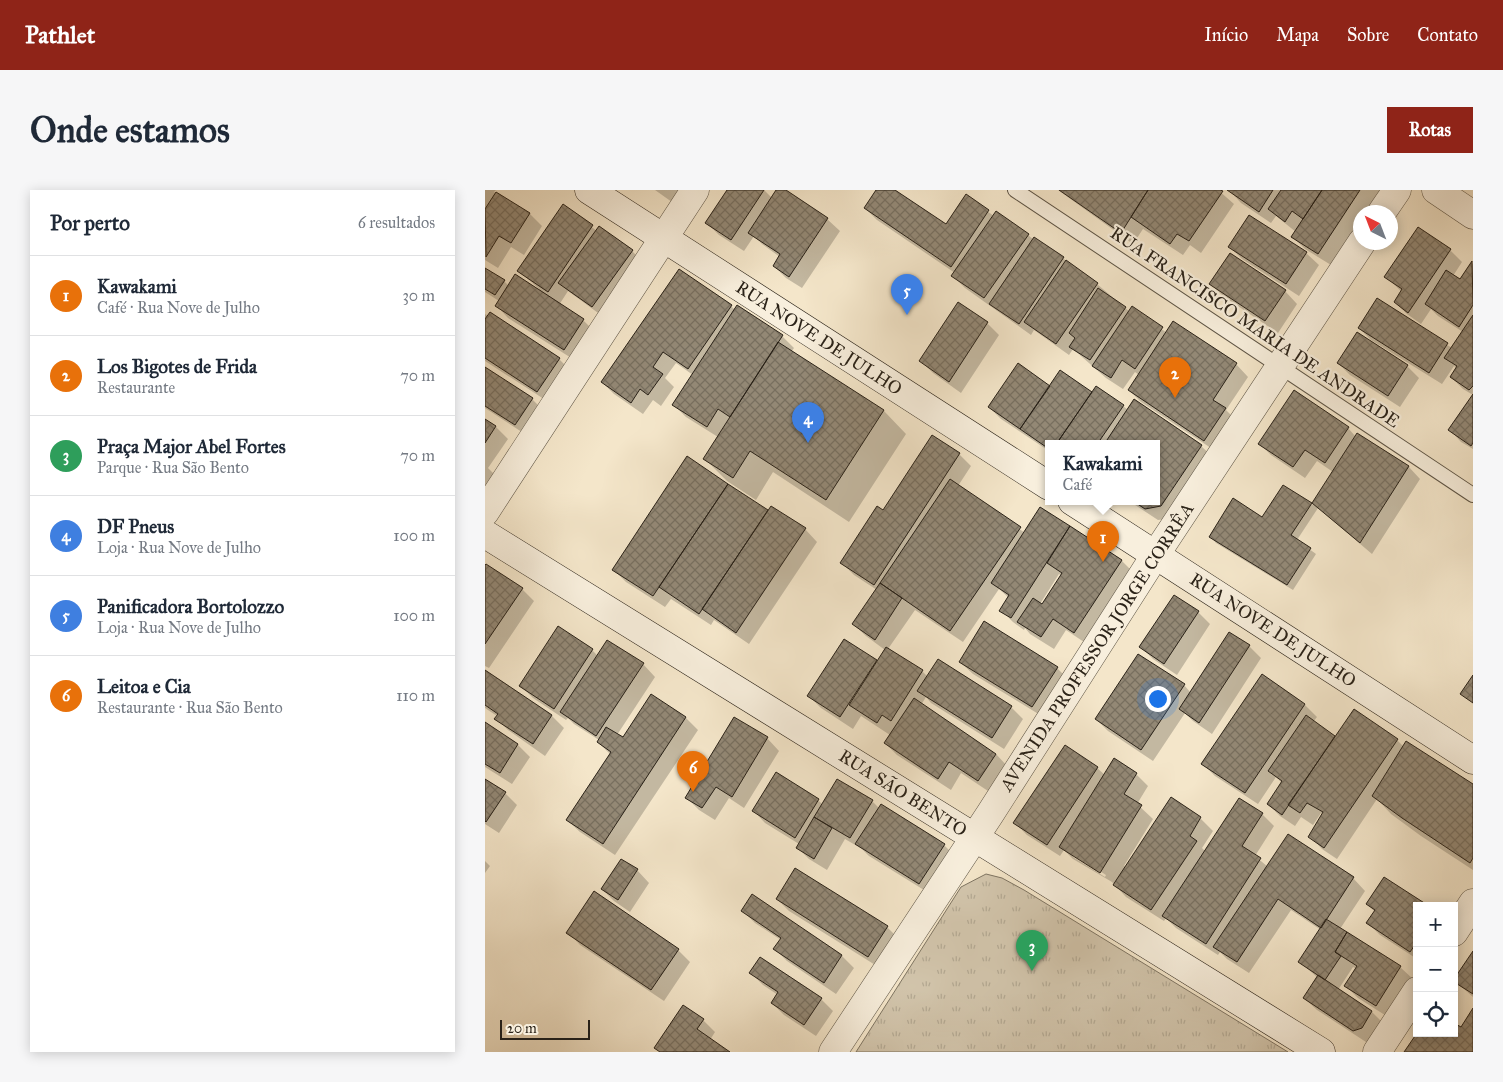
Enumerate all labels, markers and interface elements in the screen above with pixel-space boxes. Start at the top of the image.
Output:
text: Pathlet [25,20,95,50]
text: Início [1204,24,1248,46]
text: Mapa [1276,24,1319,46]
text: Sobre [1347,24,1389,46]
text: Contato [1417,24,1478,46]
button: Rotas [1387,107,1473,153]
text: Onde estamos [30,109,230,152]
north arrow [1353,205,1398,250]
text: Por perto [50,210,130,236]
text: 6 resultados [358,213,435,232]
street label: RUA FRANCISCO MARIA DE ANDRADE [1106,222,1404,432]
pin: 5 [891,274,923,315]
text: Kawakami [97,275,177,298]
street label: RUA NOVE DE JULHO [731,276,906,401]
text: 1 [63,286,69,305]
text: 30 m [402,286,435,305]
text: Café · Rua Nove de Julho [97,298,260,317]
text: Los Bigotes de Frida [97,355,257,378]
pin: 2 [1159,357,1191,398]
text: 2 [62,366,70,385]
text: 70 m [400,366,435,385]
text: Restaurante [97,378,175,397]
pin: 4 [792,402,824,443]
text: Praça Major Abel Fortes [97,435,286,458]
popup [1045,440,1160,505]
text: 3 [63,446,69,465]
text: 70 m [400,446,435,465]
text: Kawakami [1063,452,1142,475]
text: Parque · Rua São Bento [97,458,249,477]
text: Café [1063,475,1092,494]
street label: AVENIDA PROFESSOR JORGE CORRÊA [994,498,1200,797]
text: DF Pneus [97,515,174,538]
pin: 1 [1087,521,1119,562]
text: 4 [62,526,70,545]
text: 100 m [393,526,435,545]
text: Loja · Rua Nove de Julho [97,538,261,557]
street label: RUA NOVE DE JULHO [1185,568,1360,693]
text: Panificadora Bortolozzo [97,595,284,618]
text: 5 [62,606,70,625]
text: 100 m [393,606,435,625]
text: Loja · Rua Nove de Julho [97,618,261,637]
text: Leitoa e Cia [97,675,191,698]
text: 6 [62,686,70,705]
text: 110 m [396,686,435,705]
your location [1145,686,1171,712]
text: Restaurante · Rua São Bento [97,698,283,717]
street label: RUA SÃO BENTO [835,745,971,841]
pin: 6 [677,751,709,792]
map controls [1413,902,1458,1037]
button: + [1413,902,1458,947]
pin: 3 [1016,930,1048,971]
button: − [1413,947,1458,992]
button: locate [1413,992,1458,1037]
scale bar [500,1017,590,1040]
text: 20 m [507,1020,537,1037]

